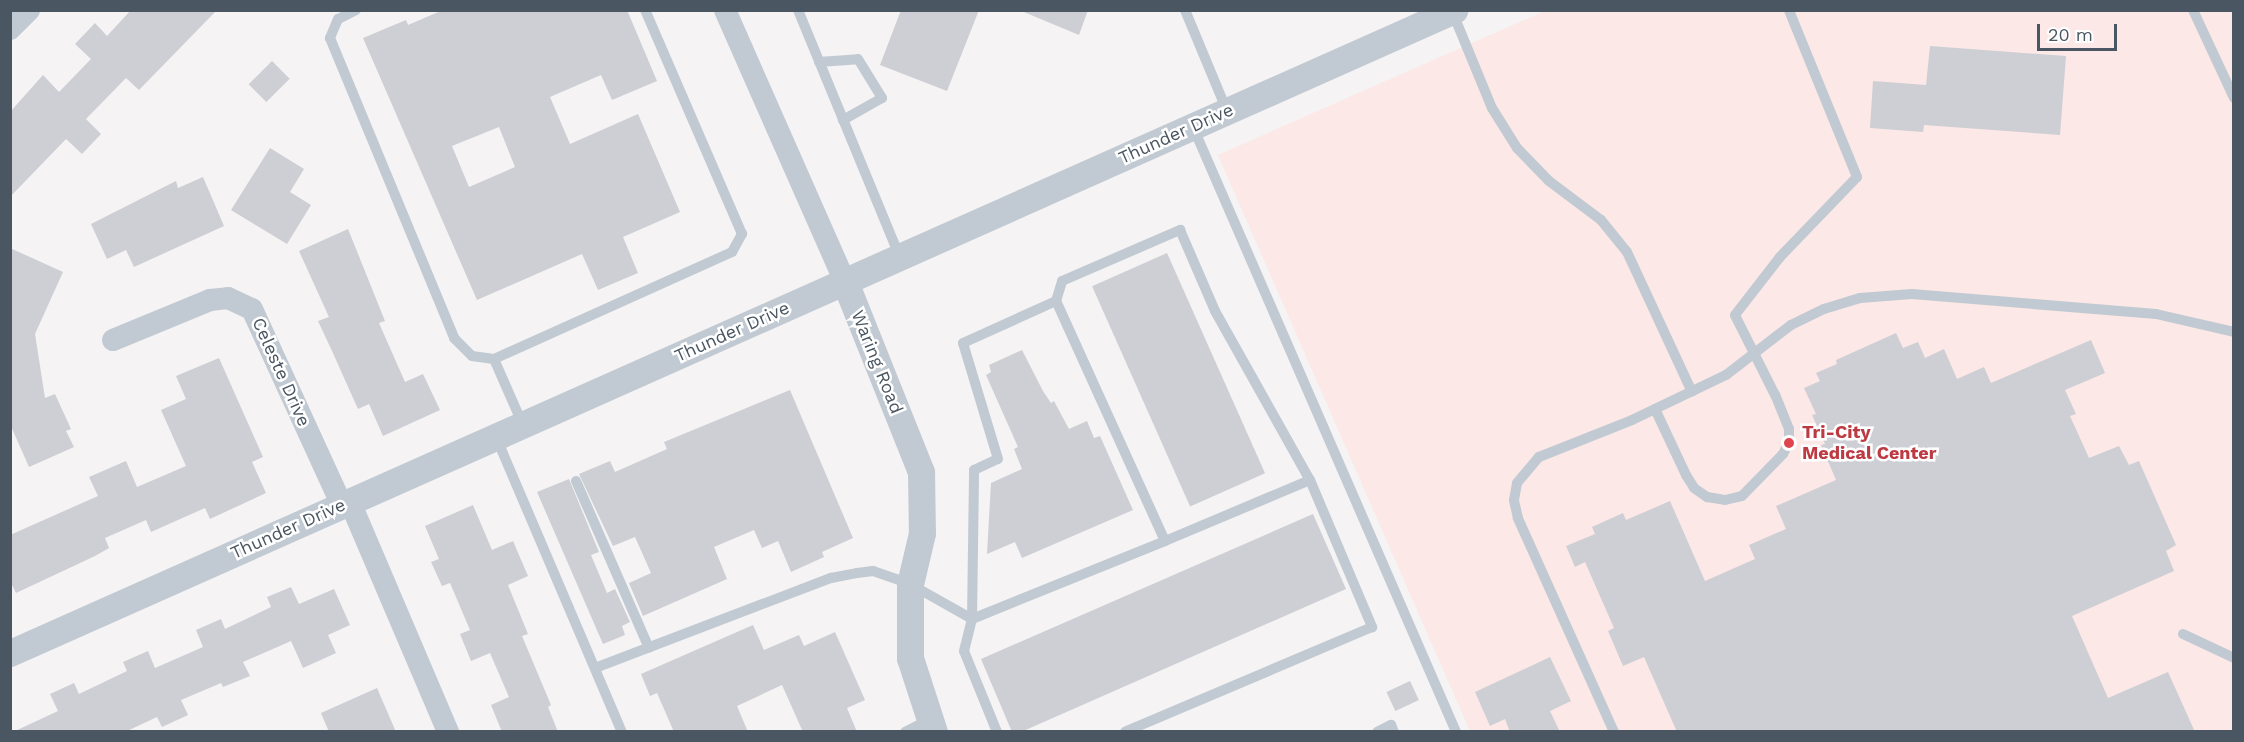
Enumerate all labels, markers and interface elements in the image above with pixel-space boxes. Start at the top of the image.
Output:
scale bar [2040,12,2120,50]
text: 20 m [2048,24,2093,45]
street label: Thunder Drive [1115,99,1237,169]
street label: Thunder Drive [671,297,793,367]
street label: Waring Road [846,307,908,417]
street label: Celeste Drive [247,314,315,430]
place label: Tri-City Medical Center [1802,422,1937,464]
marker: Tri-City Medical Center [1780,434,1798,452]
street label: Thunder Drive [227,494,349,564]

